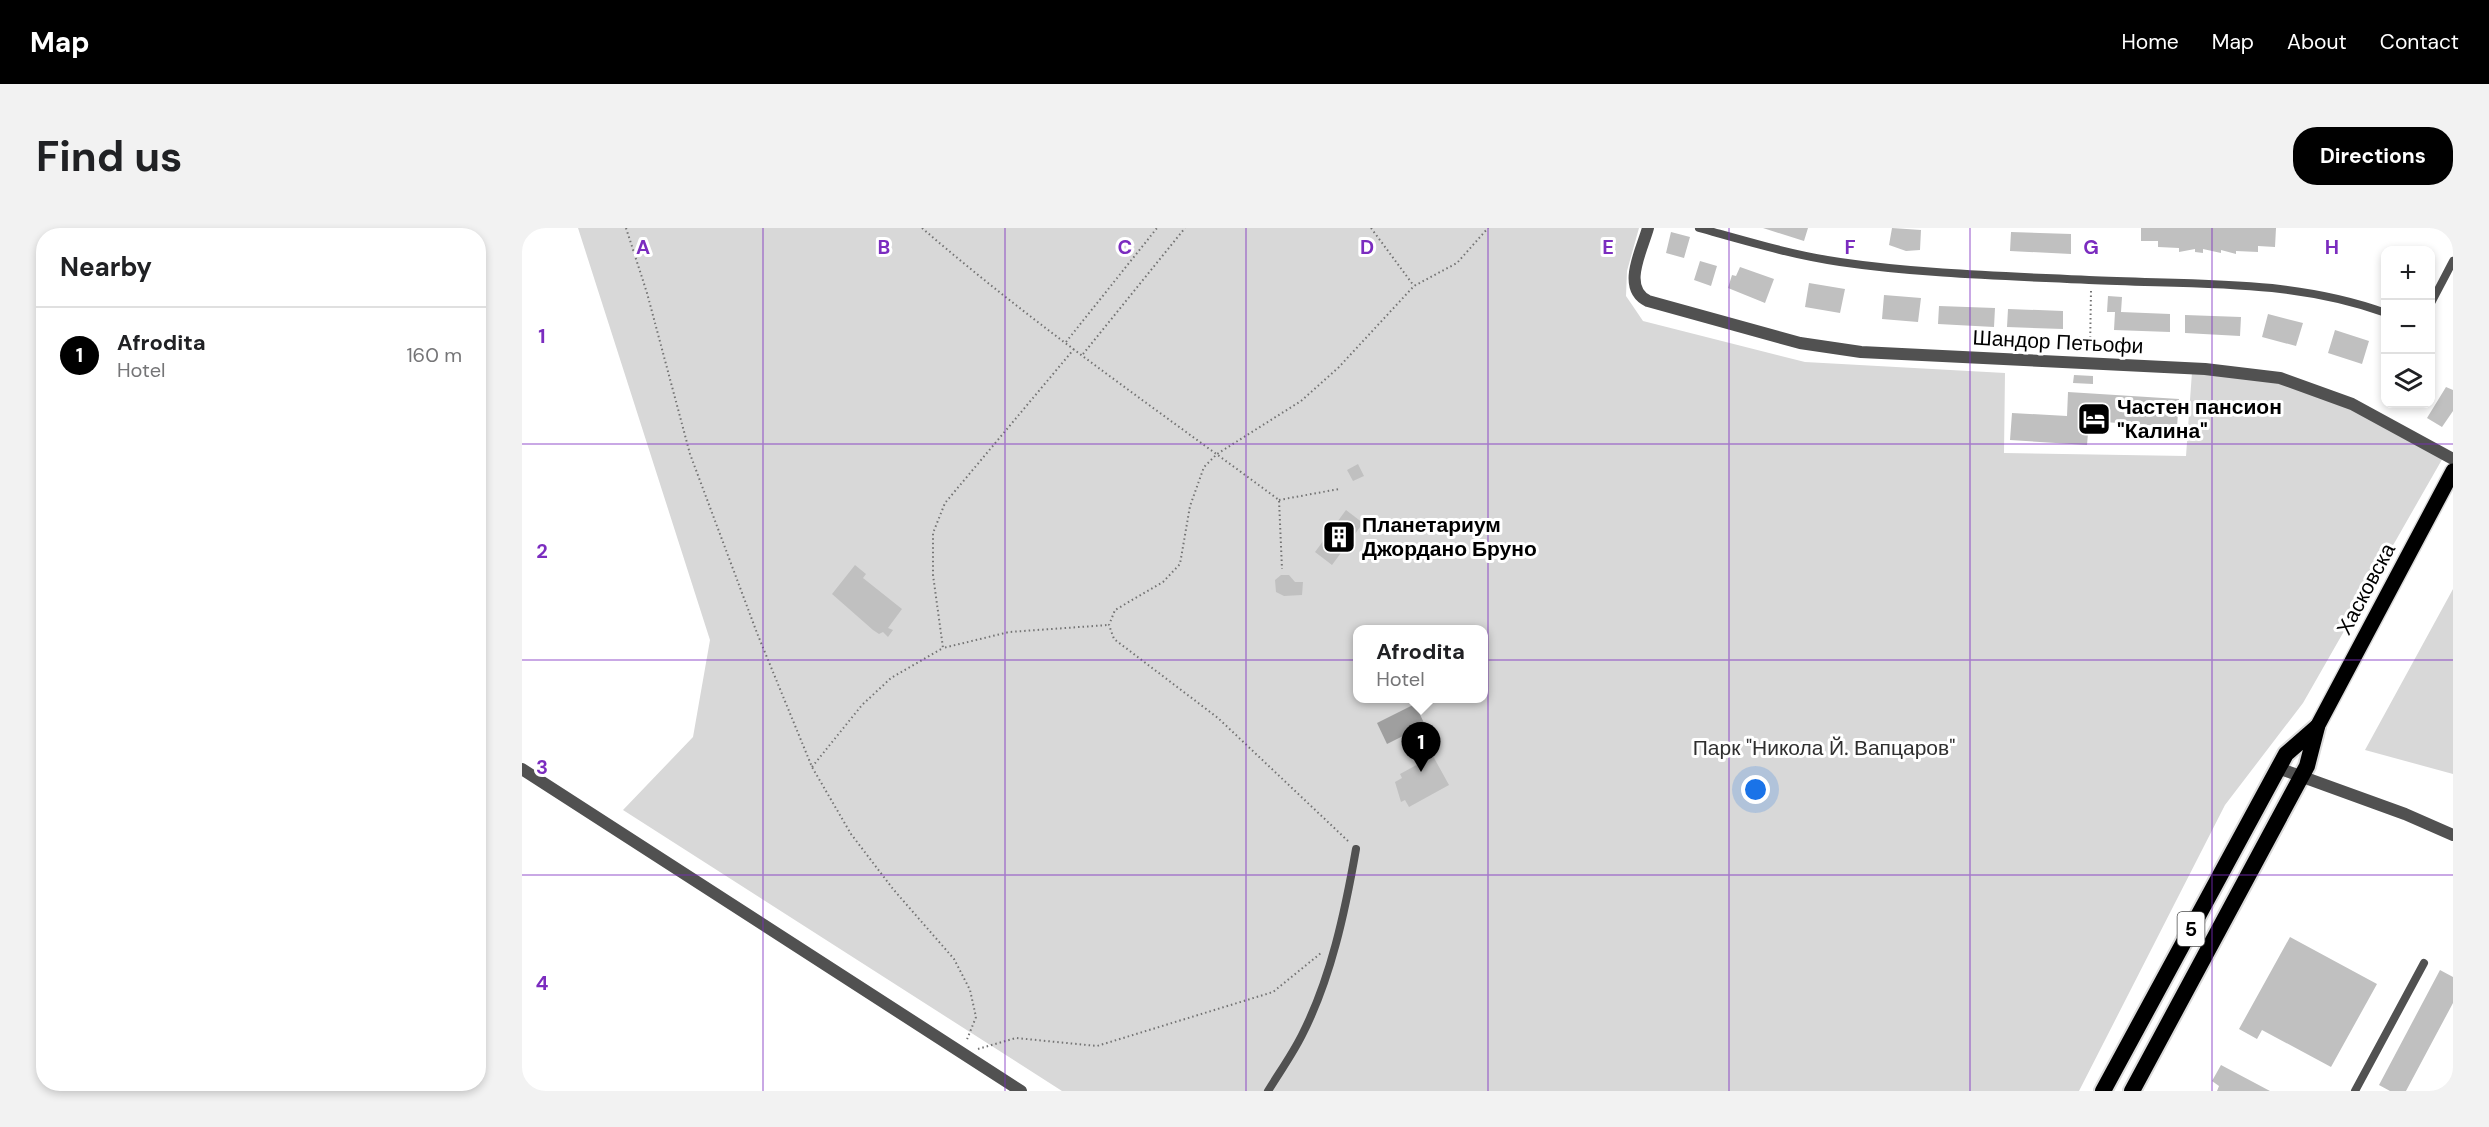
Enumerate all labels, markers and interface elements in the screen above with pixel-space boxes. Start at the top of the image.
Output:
text: Map [30,24,90,61]
text: Home [2121,28,2179,56]
text: Map [2212,28,2254,56]
text: About [2287,28,2347,56]
text: Contact [2380,28,2459,56]
button: Directions [2293,127,2453,185]
text: Find us [36,129,182,184]
text: A [636,234,650,260]
text: B [878,234,890,260]
text: C [1118,234,1132,260]
text: D [1360,234,1374,260]
text: E [1602,234,1614,260]
text: F [1844,234,1856,260]
text: G [2083,234,2099,260]
text: H [2325,234,2339,260]
map controls [2381,246,2435,408]
button: + [2381,246,2435,300]
text: Nearby [60,250,152,284]
button: − [2381,300,2435,354]
text: 1 [538,323,546,349]
street label: Шандор Петьофи [1972,324,2144,360]
text: Afrodita [117,328,206,357]
text: 1 [76,342,83,368]
text: 160 m [406,342,462,368]
button: layers [2381,354,2435,408]
text: Hotel [117,357,165,383]
place label: Частен пансион "Калина" [2117,393,2282,445]
hotel icon: Частен пансион "Калина" [2076,401,2112,437]
place label: Планетариум Джордано Бруно [1362,511,1537,563]
building icon: Планетариум Джордано Бруно [1321,519,1357,555]
text: 2 [536,538,548,564]
street label: Хасковска [2330,538,2402,640]
popup [1353,625,1488,703]
text: Afrodita [1376,637,1465,666]
text: Hotel [1376,666,1425,692]
pin: 1 [1402,722,1440,772]
park label: Парк "Никола Й. Вапцаров" [1693,734,1955,762]
text: 3 [536,754,548,780]
your location [1741,775,1770,804]
road number: 5 [2178,912,2204,946]
text: 4 [536,970,549,996]

